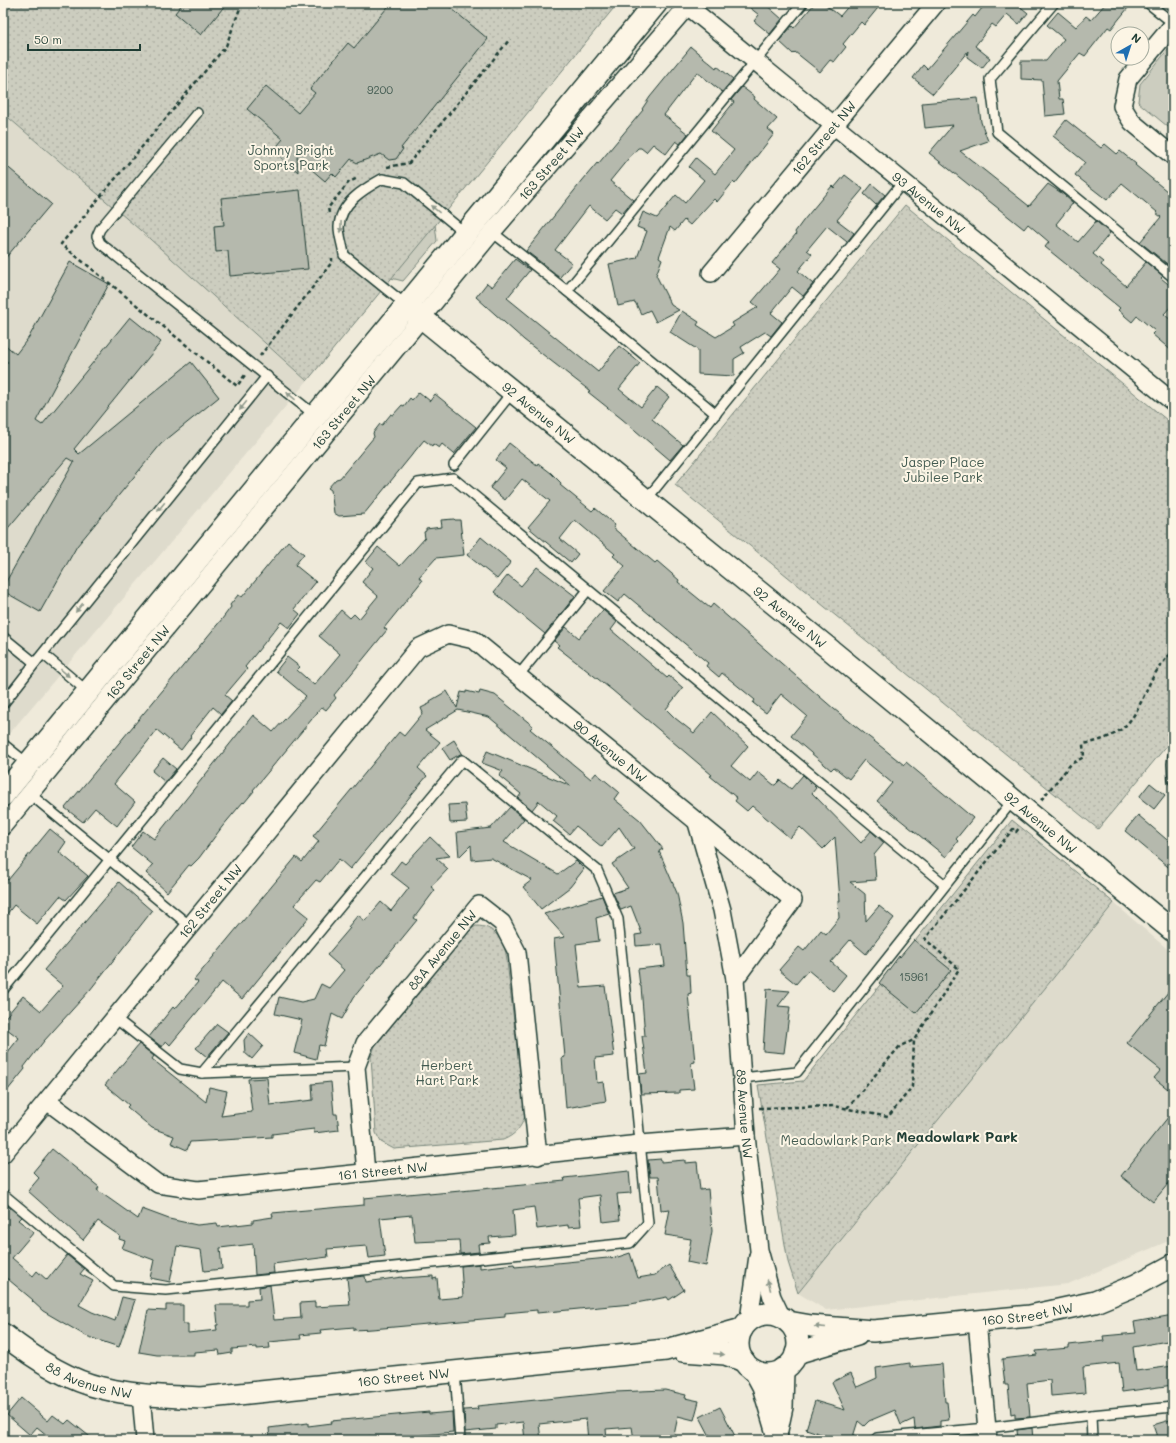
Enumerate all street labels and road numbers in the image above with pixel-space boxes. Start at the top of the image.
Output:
street label: 162 Street NW [787,97,859,178]
street label: 163 Street NW [514,123,587,204]
street label: 93 Avenue NW [889,167,969,237]
street label: 163 Street NW [307,371,379,453]
street label: 92 Avenue NW [499,378,579,447]
street label: 92 Avenue NW [750,582,831,651]
street label: 163 Street NW [102,621,173,703]
street label: 90 Avenue NW [570,716,651,786]
street label: 92 Avenue NW [1001,787,1081,857]
street label: 162 Street NW [174,860,246,942]
street label: 88A Avenue NW [403,906,480,993]
street label: 89 Avenue NW [733,1068,758,1160]
street label: 161 Street NW [337,1157,429,1183]
street label: 160 Street NW [981,1298,1075,1329]
street label: 88 Avenue NW [43,1357,133,1401]
street label: 160 Street NW [357,1363,450,1390]

